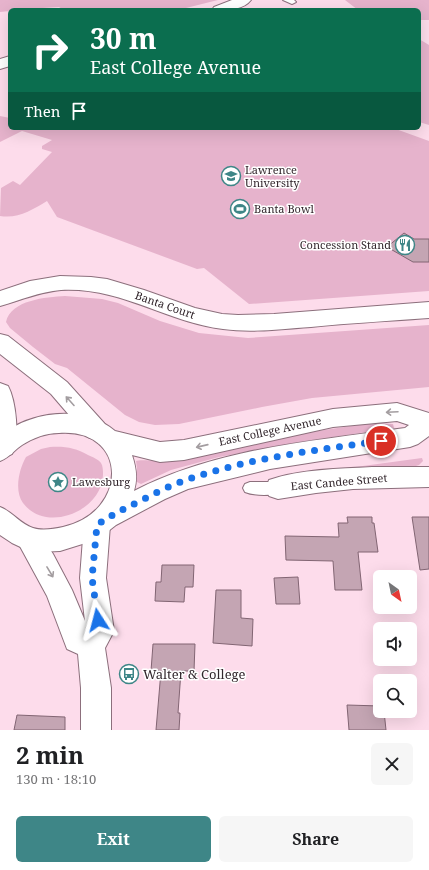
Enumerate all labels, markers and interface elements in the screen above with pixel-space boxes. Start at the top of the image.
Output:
text: 30 m [90,19,157,57]
icon: right [24,24,76,76]
text: East College Avenue [90,55,261,79]
icon: arrive [68,100,90,122]
text: Then [24,101,60,121]
place label: Lawrence University [245,162,300,190]
school or university icon: Lawrence University [220,165,242,187]
sports icon: Banta Bowl [229,198,251,220]
place label: Banta Bowl [254,201,314,216]
restaurant icon: Concession Stand [394,234,416,256]
place label: Concession Stand [300,237,391,252]
street label: Banta Court [133,287,197,322]
one-way arrow [65,396,75,406]
one-way arrow [386,409,399,416]
street label: East College Avenue [217,412,323,449]
pin [364,424,398,458]
icon: arrive [370,430,392,452]
one-way arrow [196,443,209,451]
street label: East Candee Street [290,470,388,493]
place icon: Lawesburg [47,471,69,493]
place label: Lawesburg [72,474,130,489]
one-way arrow [46,566,54,577]
north arrow [373,570,417,614]
map controls [373,570,417,718]
position arrow [77,599,119,641]
button: sound [373,622,417,666]
bus stop icon: Walter & College [118,663,140,685]
place label: Walter & College [143,665,246,683]
button: search [373,674,417,718]
text: 2 min [16,738,84,771]
button: close [371,743,413,785]
text: 130 m · 18:10 [16,770,96,788]
button: Exit [16,816,211,862]
button: Share [219,816,413,862]

